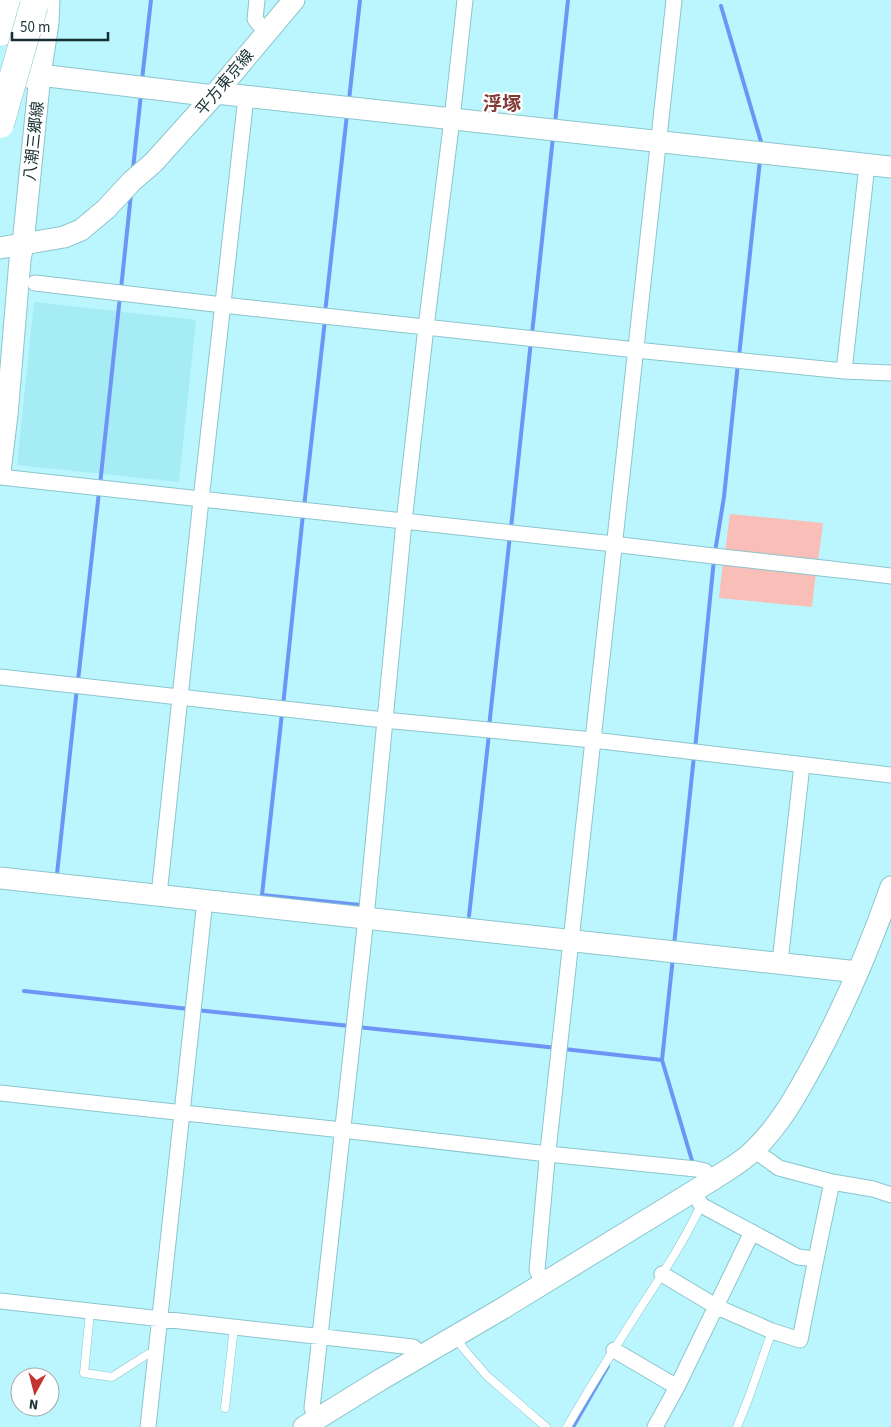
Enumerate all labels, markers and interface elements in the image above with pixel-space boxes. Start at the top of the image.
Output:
scale bar [12,10,109,42]
text: 50 m [20,17,50,38]
street label: 平方東京線 [191,45,259,120]
district label: 浮塚 [483,91,521,118]
street label: 八潮三郷線 [19,100,49,182]
north arrow [10,1367,60,1417]
text: N [28,1393,39,1414]

